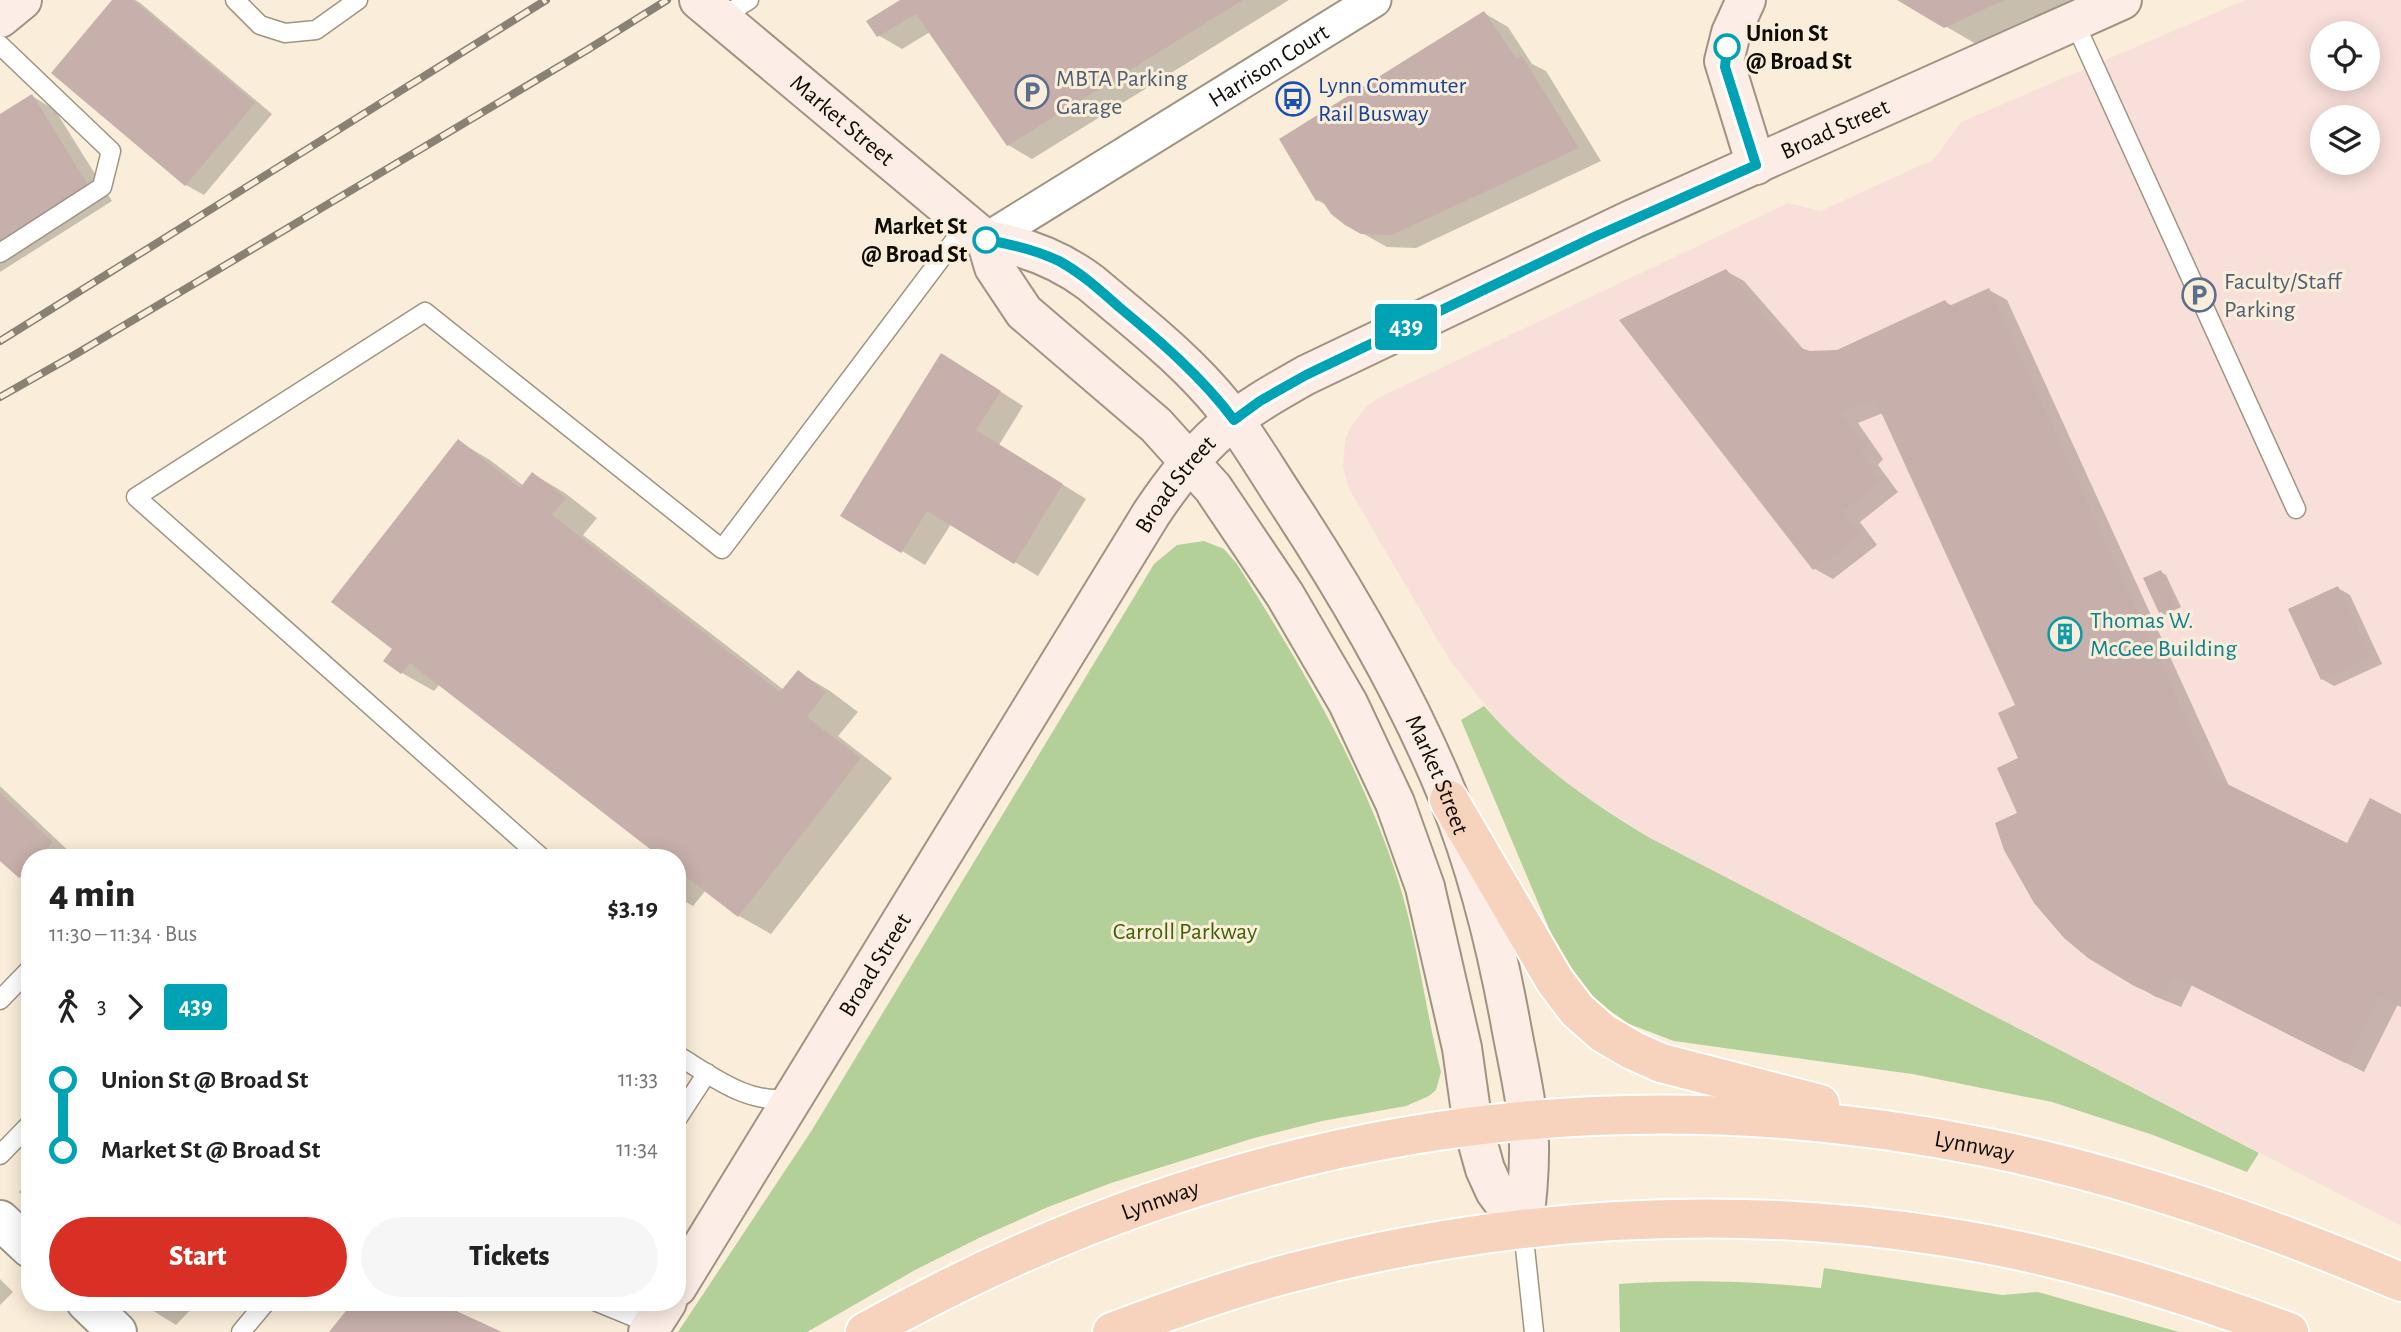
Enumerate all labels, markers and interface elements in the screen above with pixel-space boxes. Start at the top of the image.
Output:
street label: Harrison Court [1205,20,1333,112]
map controls [2310,21,2380,175]
button: locate [2310,21,2380,91]
place label: Union St @ Broad St [1746,22,1852,74]
marker: Union St @ Broad St [1714,34,1740,60]
place label: MBTA Parking Garage [1056,67,1188,119]
street label: Market Street [785,71,899,171]
parking icon: MBTA Parking Garage [1013,73,1051,111]
place label: Lynn Commuter Rail Busway [1318,74,1466,126]
bus stop icon: Lynn Commuter Rail Busway [1274,80,1312,118]
street label: Broad Street [1777,95,1893,164]
button: layers [2310,105,2380,175]
place label: Market St @ Broad St [861,215,967,267]
marker: Market St @ Broad St [973,227,999,253]
place label: Faculty/Staff Parking [2224,270,2343,322]
parking icon: Faculty/Staff Parking [2180,276,2218,314]
line badge: 439 [1366,304,1446,350]
text: 439 [1389,315,1423,339]
street label: Broad Street [1131,431,1221,538]
place label: Thomas W. McGee Building [2090,609,2237,661]
building icon: Thomas W. McGee Building [2046,615,2084,653]
street label: Market Street [1401,712,1472,838]
text: 4 min [49,876,135,914]
text: $3.19 [607,895,658,921]
street label: Broad Street [835,909,916,1021]
park label: Carroll Parkway [1113,920,1257,944]
text: 11:30 – 11:34 · Bus [49,923,197,946]
icon: walk [49,988,87,1026]
icon: forward [116,988,154,1026]
text: 3 [97,995,106,1018]
text: 439 [178,995,213,1019]
text: Union St @ Broad St [101,1067,308,1093]
text: 11:33 [618,1068,658,1091]
street label: Lynnway [1933,1127,2016,1166]
text: Market St @ Broad St [101,1137,320,1163]
text: 11:34 [616,1138,658,1161]
street label: Lynnway [1118,1176,1202,1225]
button: Start [49,1217,347,1297]
button: Tickets [361,1217,658,1297]

